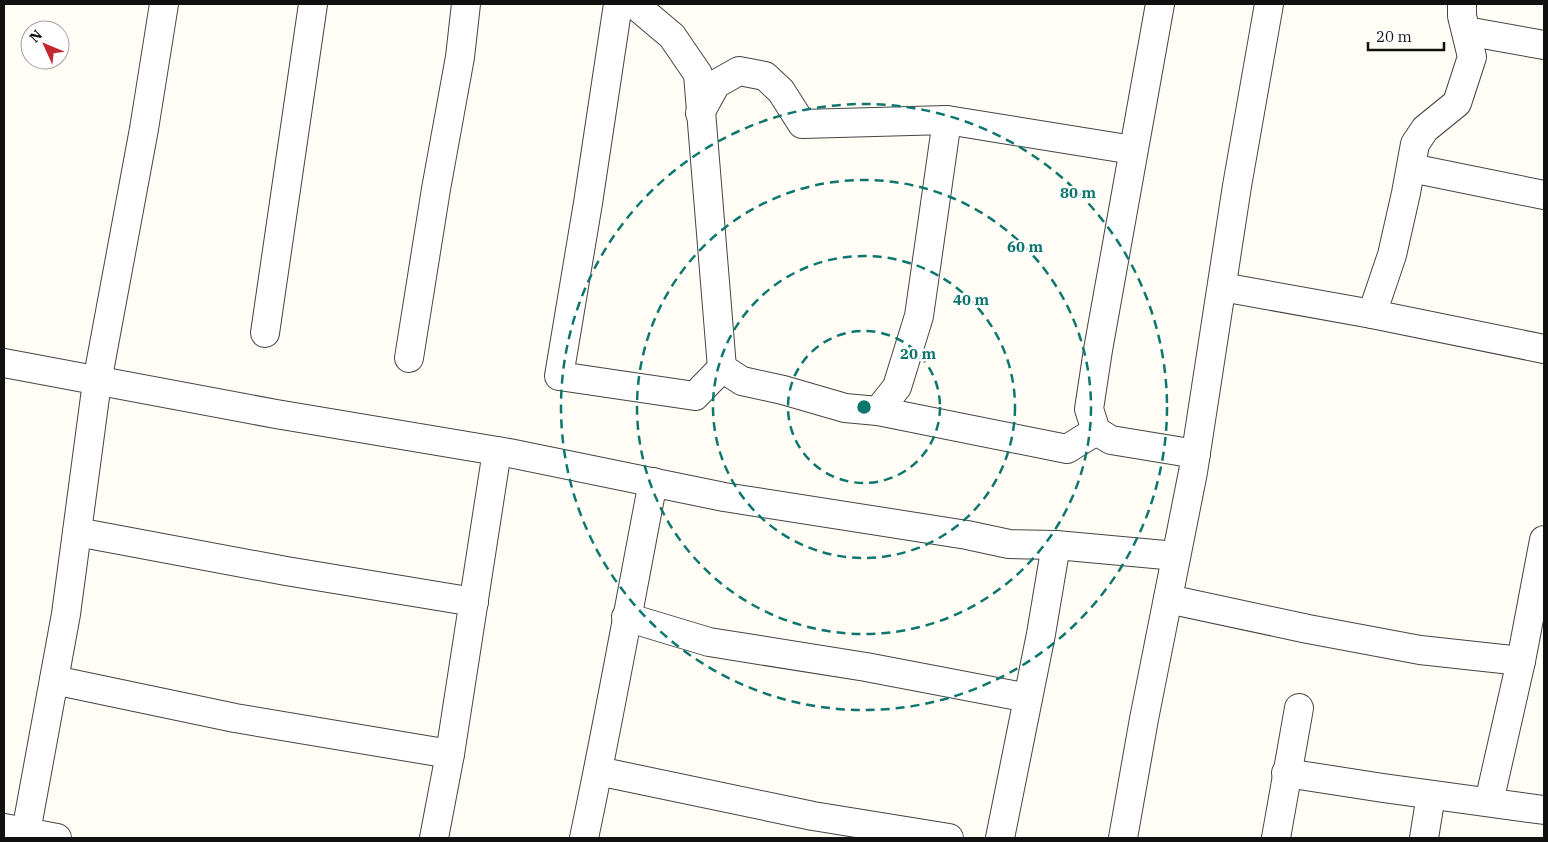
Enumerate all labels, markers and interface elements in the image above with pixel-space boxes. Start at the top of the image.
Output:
north arrow [20,20,70,70]
scale bar [1368,20,1444,52]
text: N [25,26,46,46]
text: 20 m [1376,27,1412,46]
text: 80 m [1060,183,1096,202]
text: 60 m [1007,237,1043,256]
text: 40 m [953,290,989,309]
text: 20 m [900,344,936,363]
centre of rings [855,398,873,416]

